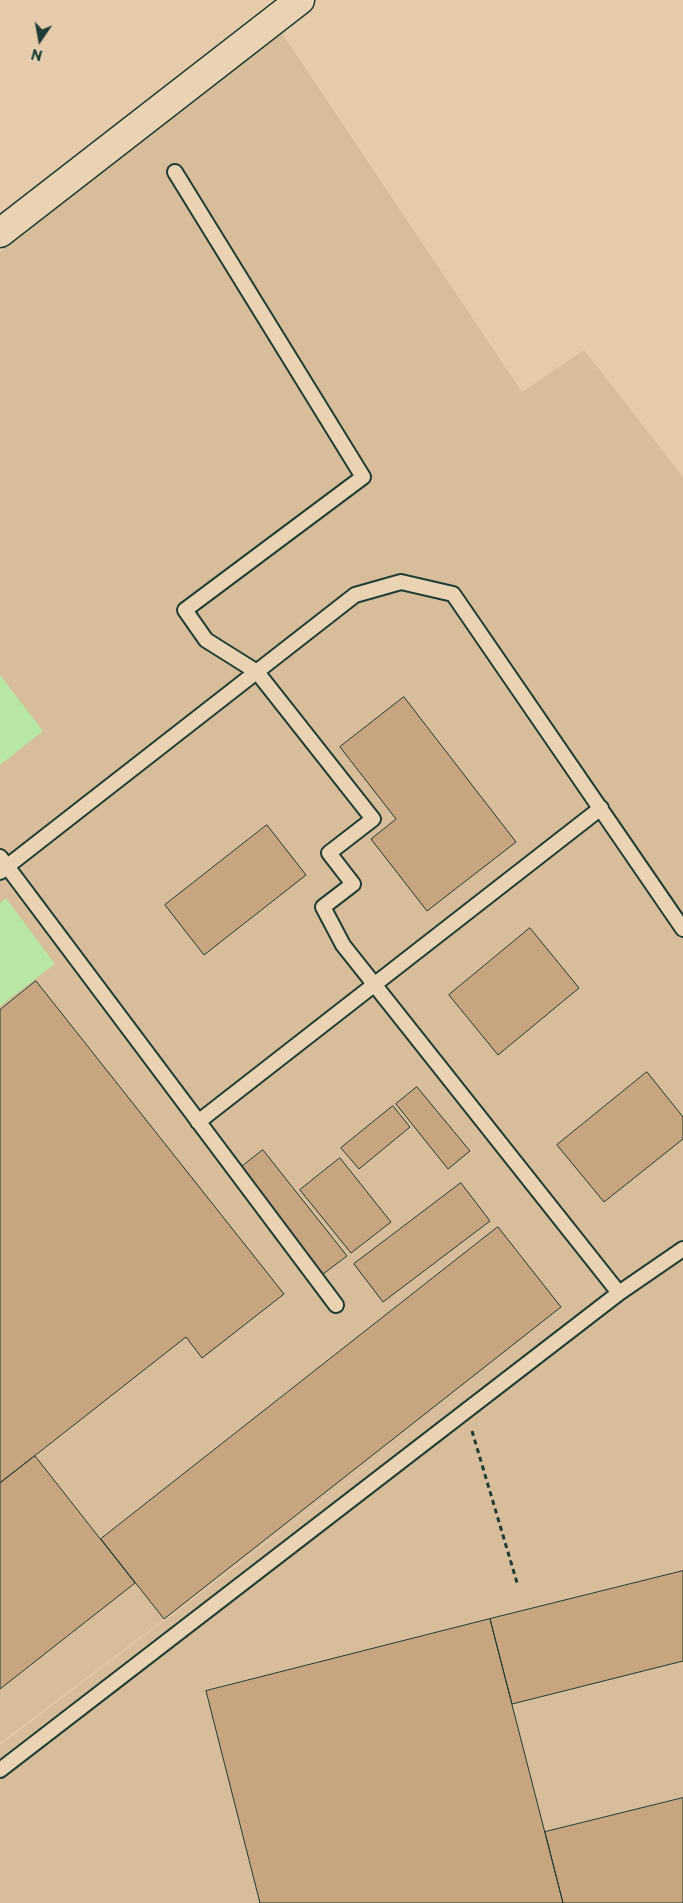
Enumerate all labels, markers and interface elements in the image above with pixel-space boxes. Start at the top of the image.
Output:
north arrow [15,15,65,65]
text: N [29,44,44,67]

